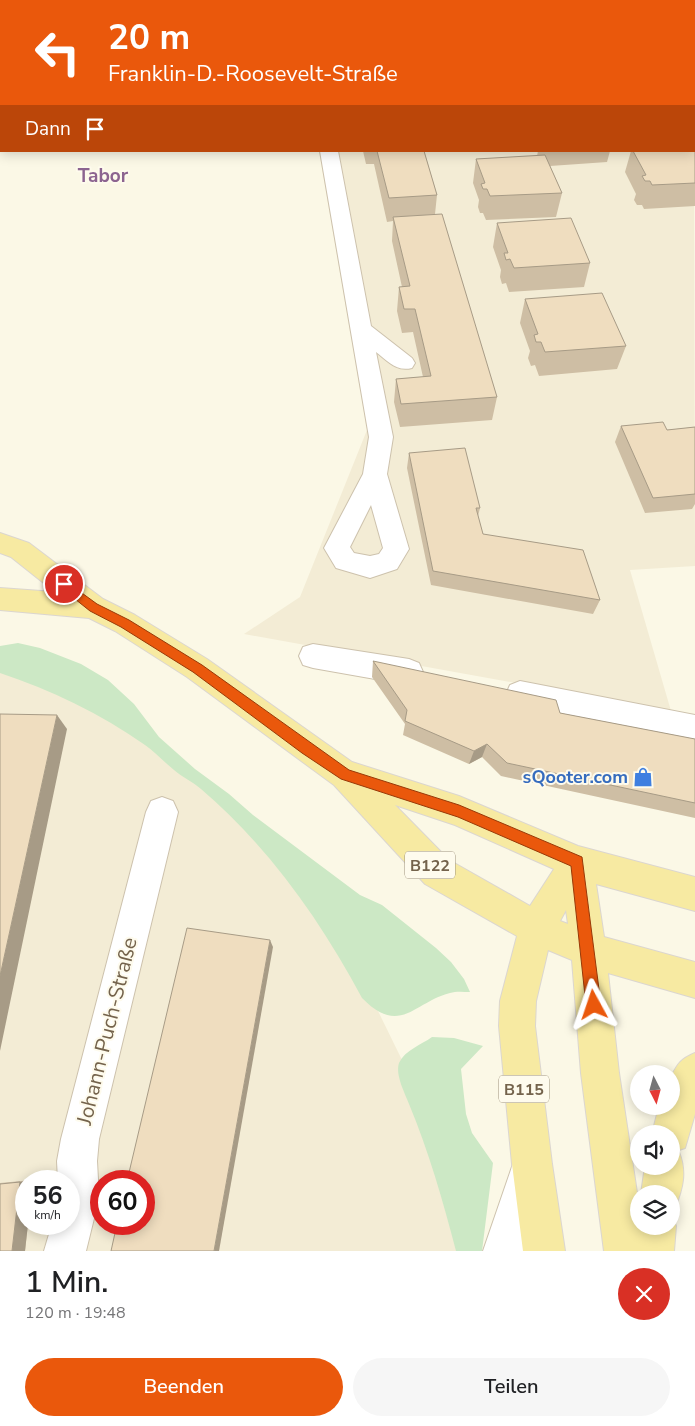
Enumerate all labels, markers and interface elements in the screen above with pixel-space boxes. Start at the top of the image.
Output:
text: 20 m [108,14,190,61]
icon: left [25,20,90,85]
text: Franklin-D.-Roosevelt-Straße [108,59,398,89]
icon: arrive [81,115,109,143]
text: Dann [25,116,71,142]
district label: Tabor [78,163,129,189]
pin [43,563,85,605]
icon: arrive [50,570,78,598]
place label: sQooter.com [523,765,628,789]
shop icon: sQooter.com [632,766,654,788]
road number: B122 [405,852,455,878]
street label: Johann-Puch-Straße [70,934,144,1129]
position arrow [567,978,619,1030]
north arrow [630,1065,680,1115]
map controls [630,1065,680,1235]
road number: B115 [499,1076,549,1102]
button: sound [630,1125,680,1175]
speed limit sign: 60 [90,1170,155,1235]
text: 56 [32,1179,63,1213]
button: layers [630,1185,680,1235]
text: km/h [34,1207,61,1223]
text: 1 Min. [25,1262,108,1303]
button: close [618,1268,670,1320]
text: 120 m · 19:48 [25,1302,126,1324]
button: Beenden [25,1358,343,1416]
button: Teilen [353,1358,670,1416]

